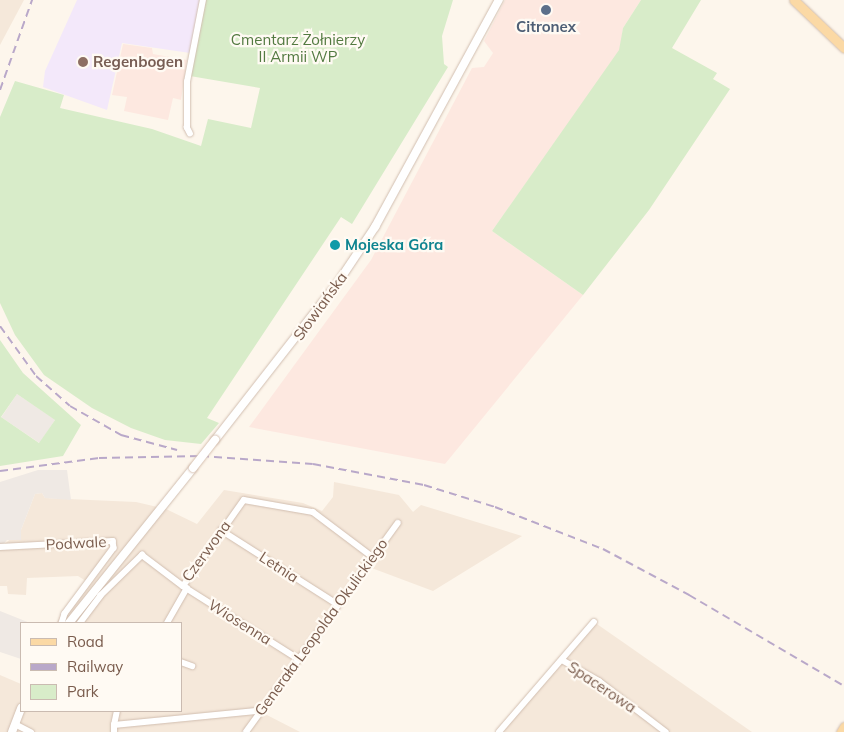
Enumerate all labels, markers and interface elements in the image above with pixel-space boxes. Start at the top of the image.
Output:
marker: Citronex [540,4,552,16]
place label: Citronex [516,18,576,36]
park label: Cmentarz Żołnierzy II Armii WP [231,30,365,65]
place label: Regenbogen [93,53,183,71]
marker: Regenbogen [77,56,89,68]
place label: Mojeska Góra [345,236,443,254]
marker: Mojeska Góra [329,239,341,251]
street label: Słowiańska [289,268,351,344]
street label: Czerwona [178,517,234,585]
street label: Podwale [45,532,107,554]
street label: Generała Leopolda Okulickiego [251,535,391,719]
street label: Letnia [256,548,302,586]
street label: Wiosenna [205,596,275,648]
legend [20,622,182,712]
text: Road [67,632,104,651]
text: Railway [67,657,123,676]
street label: Spacerowa [564,658,640,716]
text: Park [67,682,99,701]

